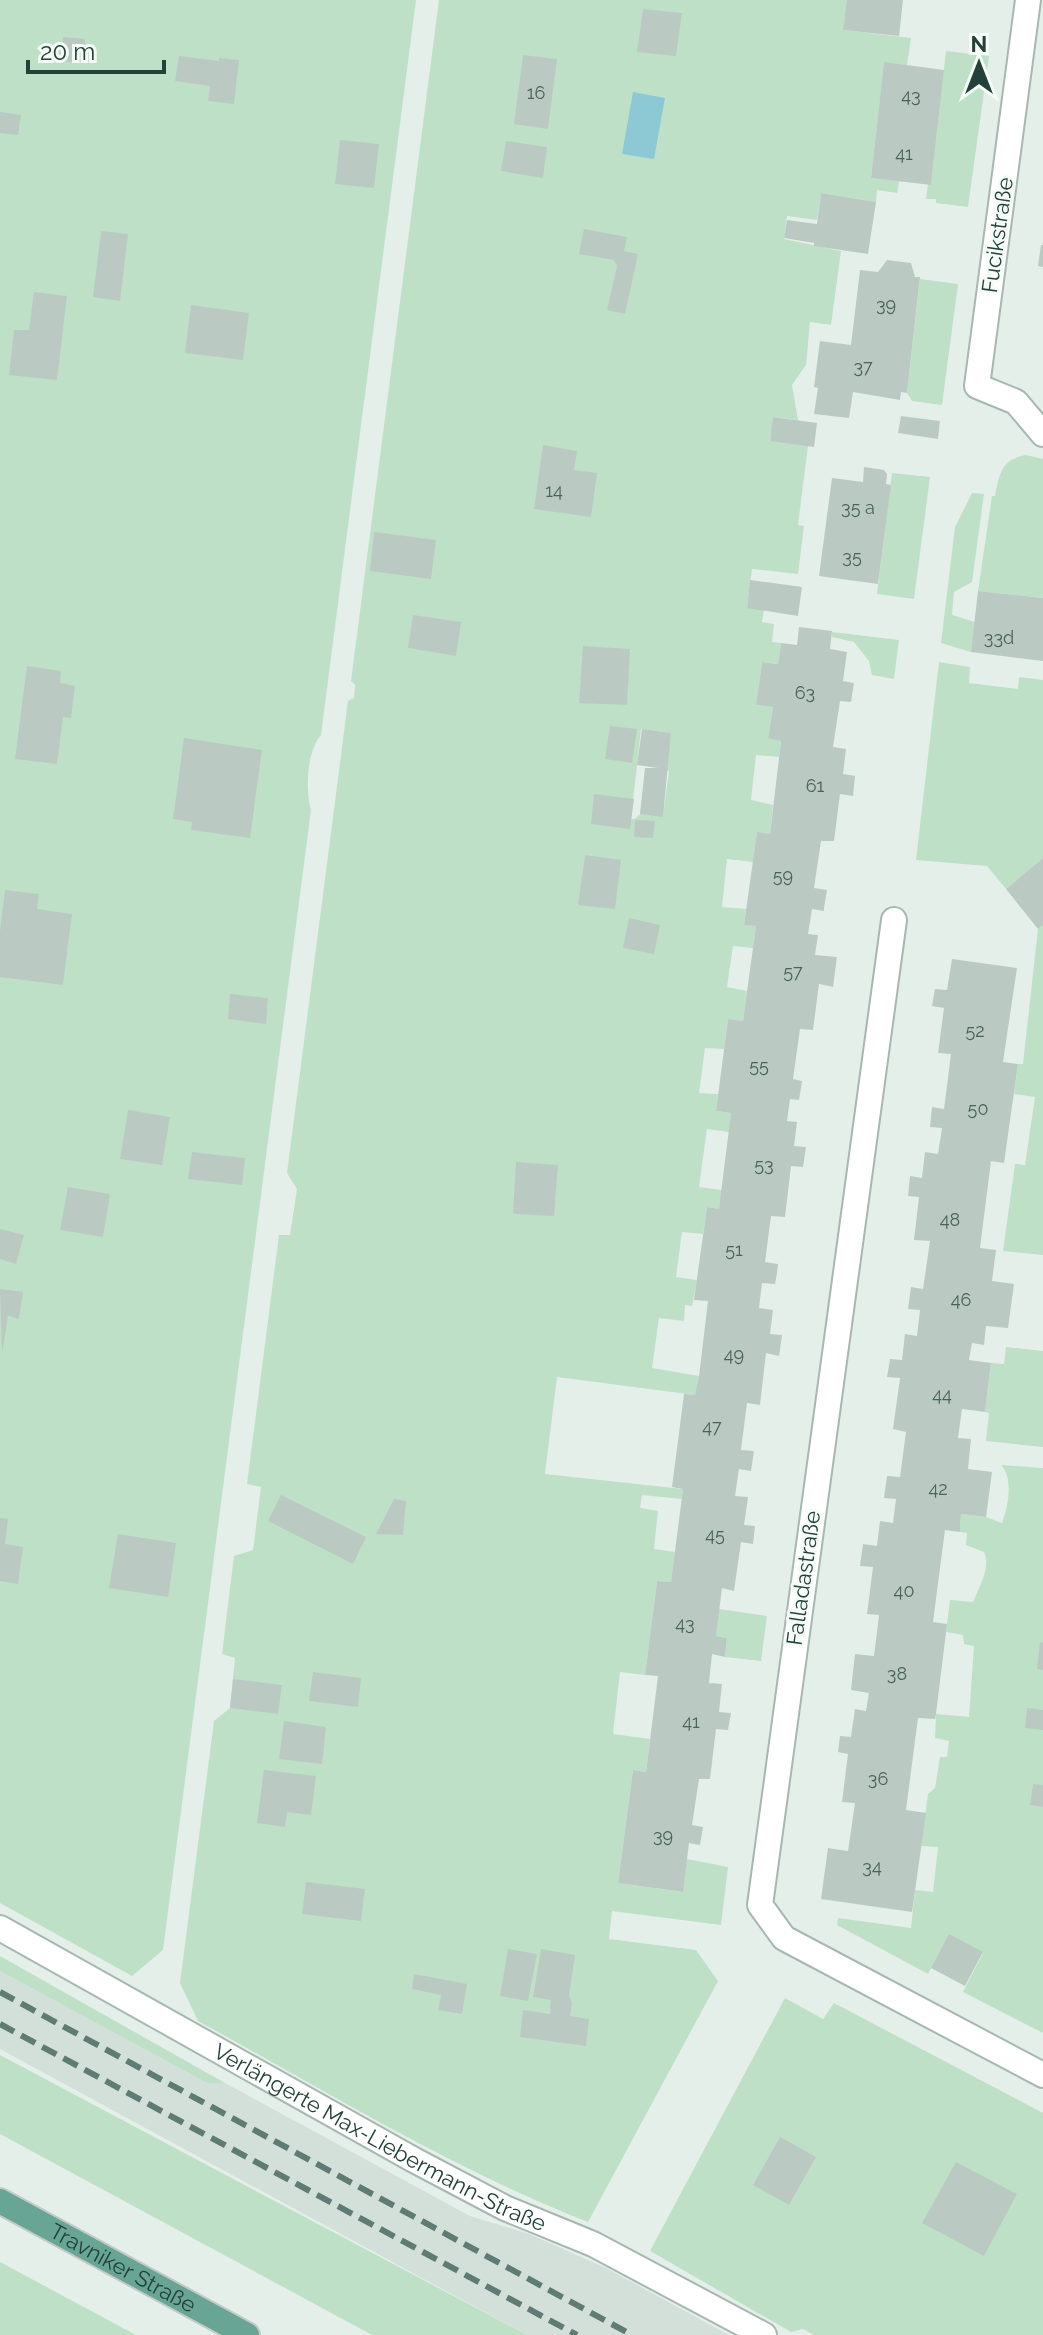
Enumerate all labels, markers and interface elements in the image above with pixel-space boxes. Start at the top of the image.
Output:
scale bar [28,24,164,74]
north arrow [939,24,1019,104]
text: N [971,31,987,57]
text: 20 m [40,37,95,66]
house number: 16 [527,82,545,103]
house number: 43 [901,85,921,106]
house number: 41 [895,143,913,164]
street label: Fucikstraße [976,175,1018,295]
house number: 39 [876,294,896,315]
house number: 37 [853,356,873,377]
house number: 14 [545,480,563,501]
house number: 35 a [841,497,875,518]
house number: 35 [842,546,862,567]
house number: 33d [984,627,1014,648]
house number: 63 [795,682,815,703]
house number: 61 [806,775,825,796]
house number: 59 [773,865,793,886]
house number: 57 [783,961,803,982]
house number: 52 [965,1020,985,1041]
house number: 55 [749,1055,769,1076]
house number: 50 [968,1098,988,1119]
house number: 53 [754,1154,774,1175]
house number: 48 [940,1209,960,1230]
house number: 51 [725,1239,743,1260]
house number: 46 [951,1289,971,1310]
house number: 49 [724,1344,744,1365]
house number: 44 [932,1384,952,1405]
house number: 47 [702,1416,722,1437]
house number: 42 [928,1478,948,1499]
street label: Falladastraße [781,1509,825,1647]
house number: 45 [705,1524,725,1545]
house number: 40 [894,1580,914,1601]
house number: 43 [675,1613,695,1634]
house number: 38 [887,1663,907,1684]
house number: 41 [682,1711,700,1732]
house number: 36 [868,1768,888,1789]
house number: 39 [653,1825,673,1846]
house number: 34 [862,1856,882,1877]
street label: Verlängerte Max-Liebermann-Straße [209,2038,550,2236]
street label: Travniker Straße [46,2218,201,2318]

